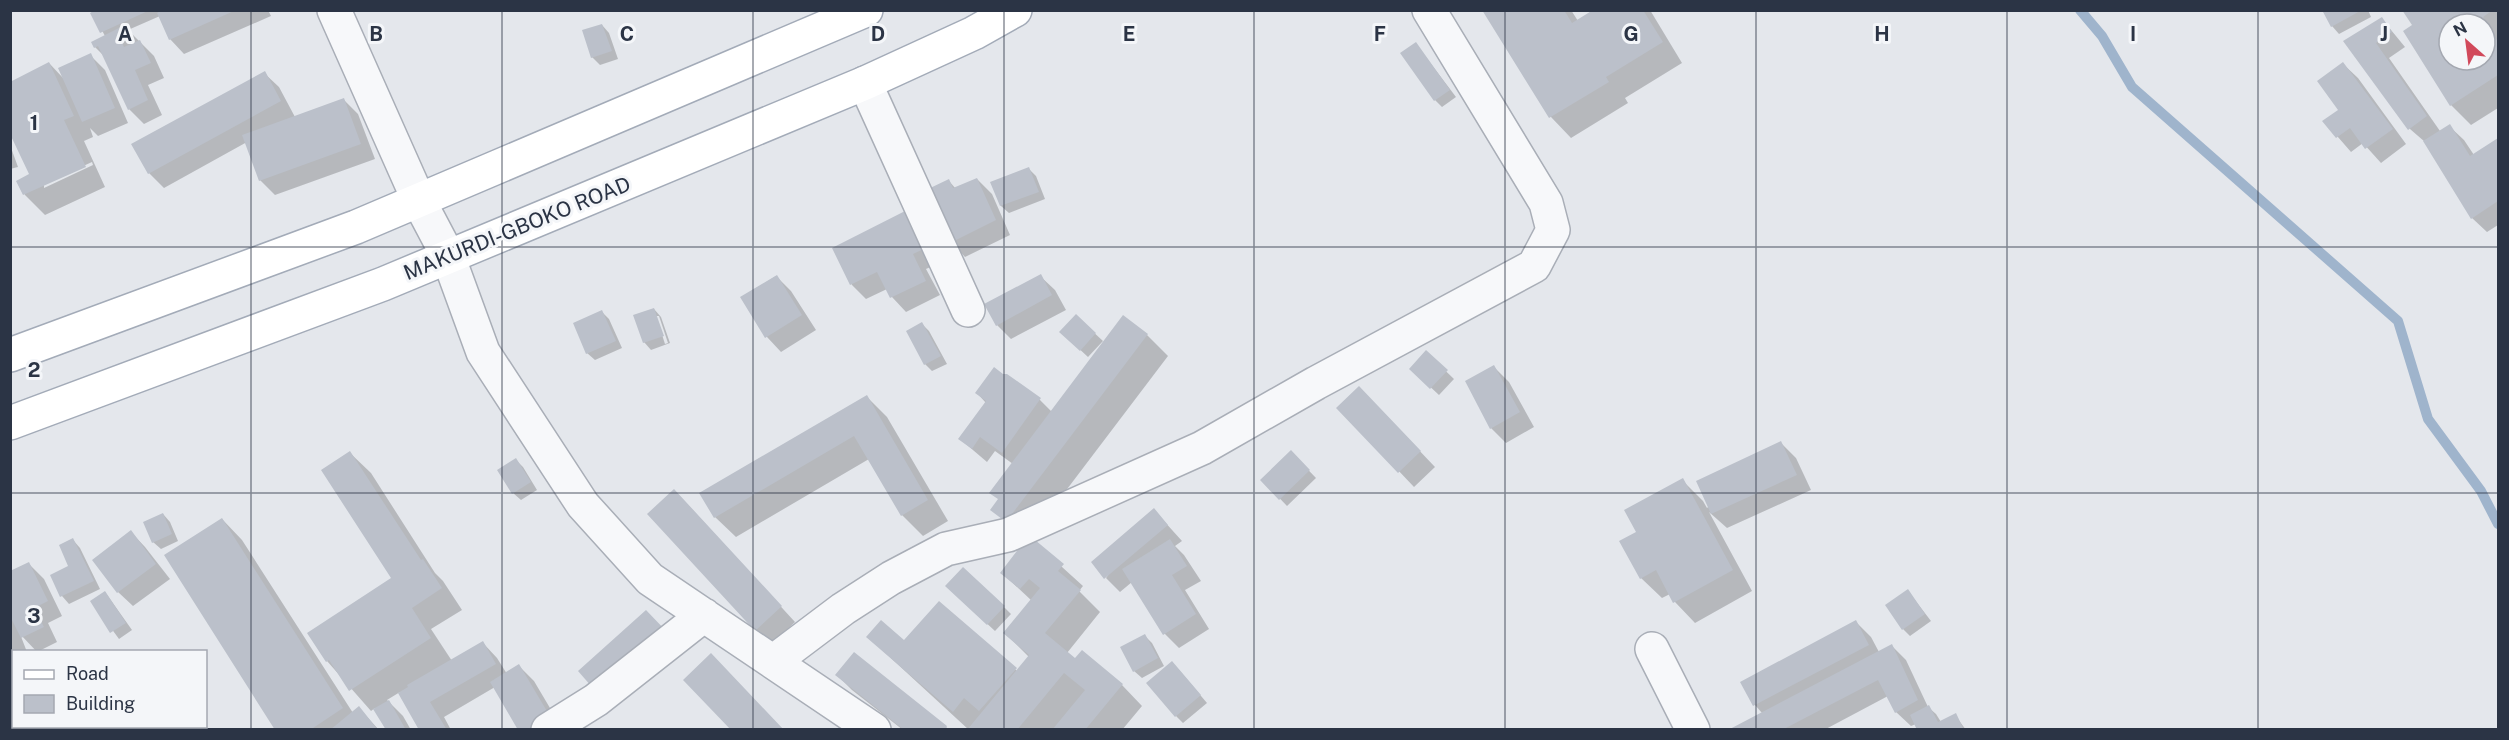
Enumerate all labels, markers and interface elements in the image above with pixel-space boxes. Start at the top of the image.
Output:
north arrow [2437,12,2497,72]
text: N [2450,18,2470,41]
text: A [118,22,132,46]
text: B [369,22,383,46]
text: C [620,22,634,46]
text: D [871,22,885,46]
text: E [1123,22,1135,46]
text: F [1374,22,1386,46]
text: G [1623,22,1639,46]
text: H [1874,22,1890,46]
text: I [2130,22,2136,46]
text: J [2380,22,2388,46]
text: 1 [30,111,38,135]
street label: MAKURDI-GBOKO ROAD [400,171,634,285]
text: 2 [28,358,40,382]
text: 3 [27,604,41,628]
legend [12,650,207,728]
text: Road [66,663,109,684]
text: Building [66,693,135,714]

